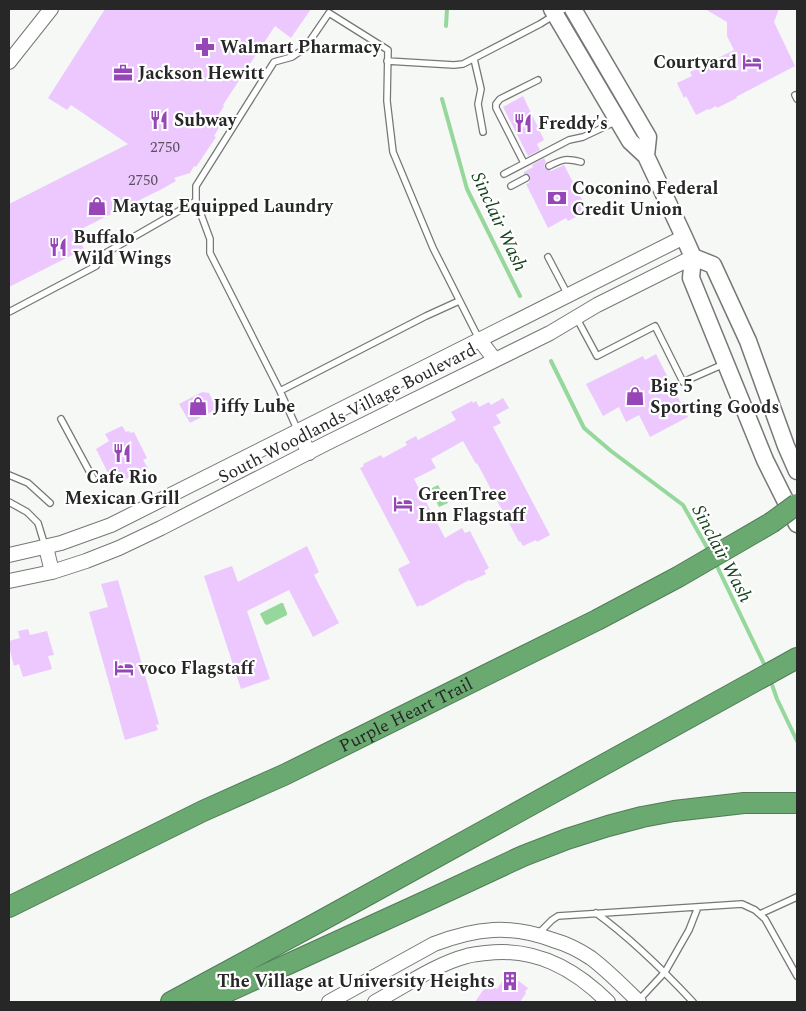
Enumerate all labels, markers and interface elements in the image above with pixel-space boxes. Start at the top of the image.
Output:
place label: Walmart Pharmacy [220,34,383,61]
pharmacy icon: Walmart Pharmacy [194,36,216,58]
place label: Courtyard [653,49,738,76]
hotel icon: Courtyard [741,51,763,73]
place label: Jackson Hewitt [138,60,264,87]
office icon: Jackson Hewitt [112,62,134,84]
place label: Subway [174,107,238,134]
restaurant icon: Subway [148,109,170,131]
place label: Freddy's [538,110,608,137]
restaurant icon: Freddy's [512,112,534,134]
house number: 2750 [150,136,180,159]
water label: Sinclair Wash [463,167,534,276]
house number: 2750 [128,169,158,192]
place label: Coconino Federal Credit Union [572,175,718,223]
bank icon: Coconino Federal Credit Union [546,187,568,209]
place label: Maytag Equipped Laundry [112,193,334,220]
shop icon: Maytag Equipped Laundry [86,195,108,217]
place label: Buffalo Wild Wings [73,224,172,272]
restaurant icon: Buffalo Wild Wings [47,236,69,258]
street label: South Woodlands Village Boulevard [213,336,481,491]
place label: Big 5 Sporting Goods [650,373,779,421]
shop icon: Big 5 Sporting Goods [624,385,646,407]
place label: Jiffy Lube [213,393,295,420]
shop icon: Jiffy Lube [187,395,209,417]
restaurant icon: Cafe Rio Mexican Grill [111,442,133,464]
place label: Cafe Rio Mexican Grill [64,464,180,512]
place label: GreenTree Inn Flagstaff [418,481,527,529]
hotel icon: GreenTree Inn Flagstaff [392,493,414,515]
water label: Sinclair Wash [684,500,760,608]
place label: voco Flagstaff [138,655,256,682]
hotel icon: voco Flagstaff [113,657,135,679]
street label: Purple Heart Trail [334,671,478,760]
place label: The Village at University Heights [217,968,495,995]
building icon: The Village at University Heights [499,970,521,992]

